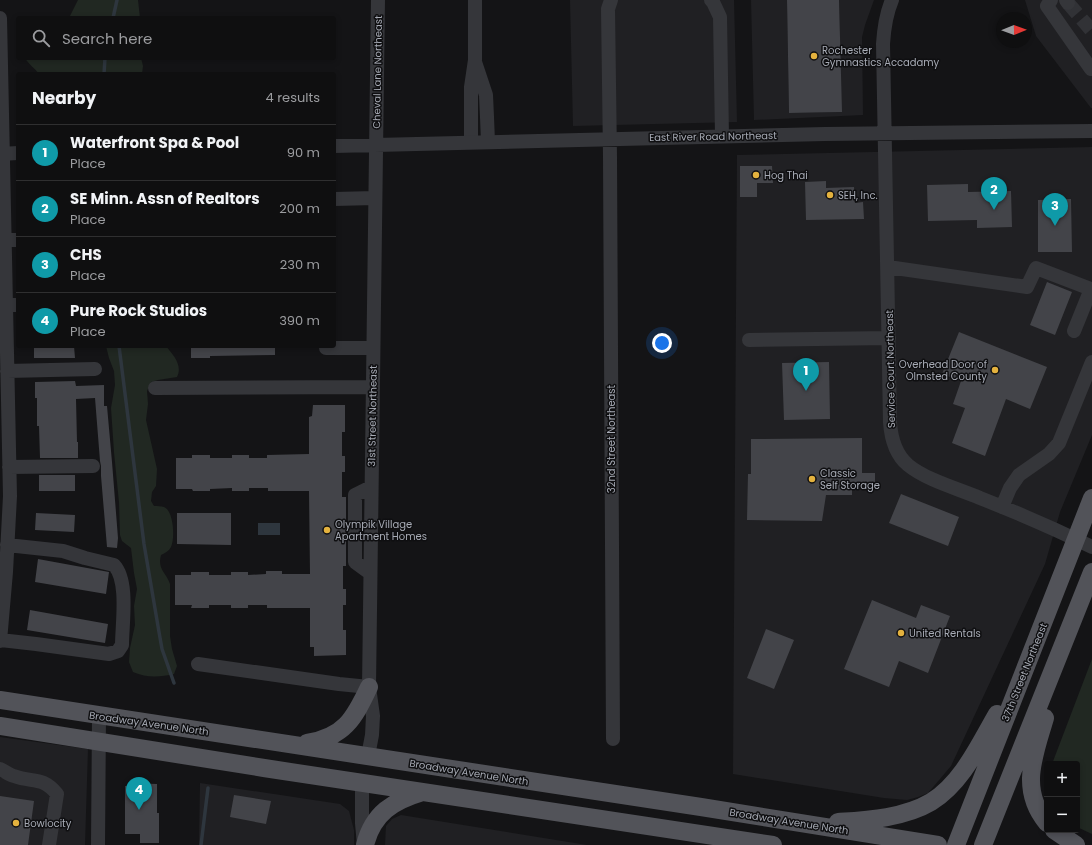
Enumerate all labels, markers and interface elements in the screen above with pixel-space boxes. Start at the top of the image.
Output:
north arrow [996,12,1032,48]
street label: Cheval Lane Northeast [369,15,386,129]
search box [16,16,336,60]
icon: search [30,27,52,49]
text: Search here [62,28,152,49]
place label: Rochester Gymnastics Accadamy [822,43,940,70]
marker: Rochester Gymnastics Accadamy [809,51,819,61]
text: Nearby [32,86,96,110]
text: 4 results [266,88,320,107]
street label: East River Road Northeast [649,128,777,145]
text: Waterfront Spa & Pool [70,132,239,153]
text: 1 [43,143,47,162]
text: 90 m [287,143,320,162]
text: Place [70,154,105,173]
place label: Hog Thai [764,168,808,183]
marker: Hog Thai [751,170,761,180]
pin: 2 [981,177,1007,210]
text: SE Minn. Assn of Realtors [70,188,260,209]
place label: SEH, Inc. [838,188,878,203]
marker: SEH, Inc. [825,190,835,200]
pin: 3 [1042,193,1068,226]
text: 2 [41,199,49,218]
text: 200 m [279,199,320,218]
text: Place [70,210,105,229]
text: CHS [70,244,102,265]
text: 3 [41,255,49,274]
text: 230 m [280,255,320,274]
text: Place [70,266,105,285]
text: Pure Rock Studios [70,300,207,321]
street label: Service Court Northeast [882,309,899,428]
text: 4 [41,311,49,330]
text: 390 m [279,311,320,330]
text: Place [70,322,105,341]
your location [652,333,672,353]
place label: Overhead Door of Olmsted County [899,357,987,384]
pin: 1 [793,358,819,391]
street label: 31st Street Northeast [364,365,381,467]
marker: Overhead Door of Olmsted County [990,365,1000,375]
street label: 32nd Street Northeast [604,384,619,493]
place label: Classic Self Storage [820,466,880,493]
marker: Classic Self Storage [807,474,817,484]
place label: Olympik Village Apartment Homes [335,517,427,544]
marker: Olympik Village Apartment Homes [322,525,332,535]
street label: 37th Street Northeast [998,620,1051,724]
place label: United Rentals [909,626,981,641]
marker: United Rentals [896,628,906,638]
street label: Broadway Avenue North [88,708,210,739]
street label: Broadway Avenue North [408,756,530,789]
map controls [1044,761,1080,833]
button: + [1044,761,1080,797]
pin: 4 [126,777,152,810]
button: − [1044,797,1080,833]
street label: Broadway Avenue North [728,805,850,838]
place label: Bowlocity [24,816,72,831]
marker: Bowlocity [11,818,21,828]

